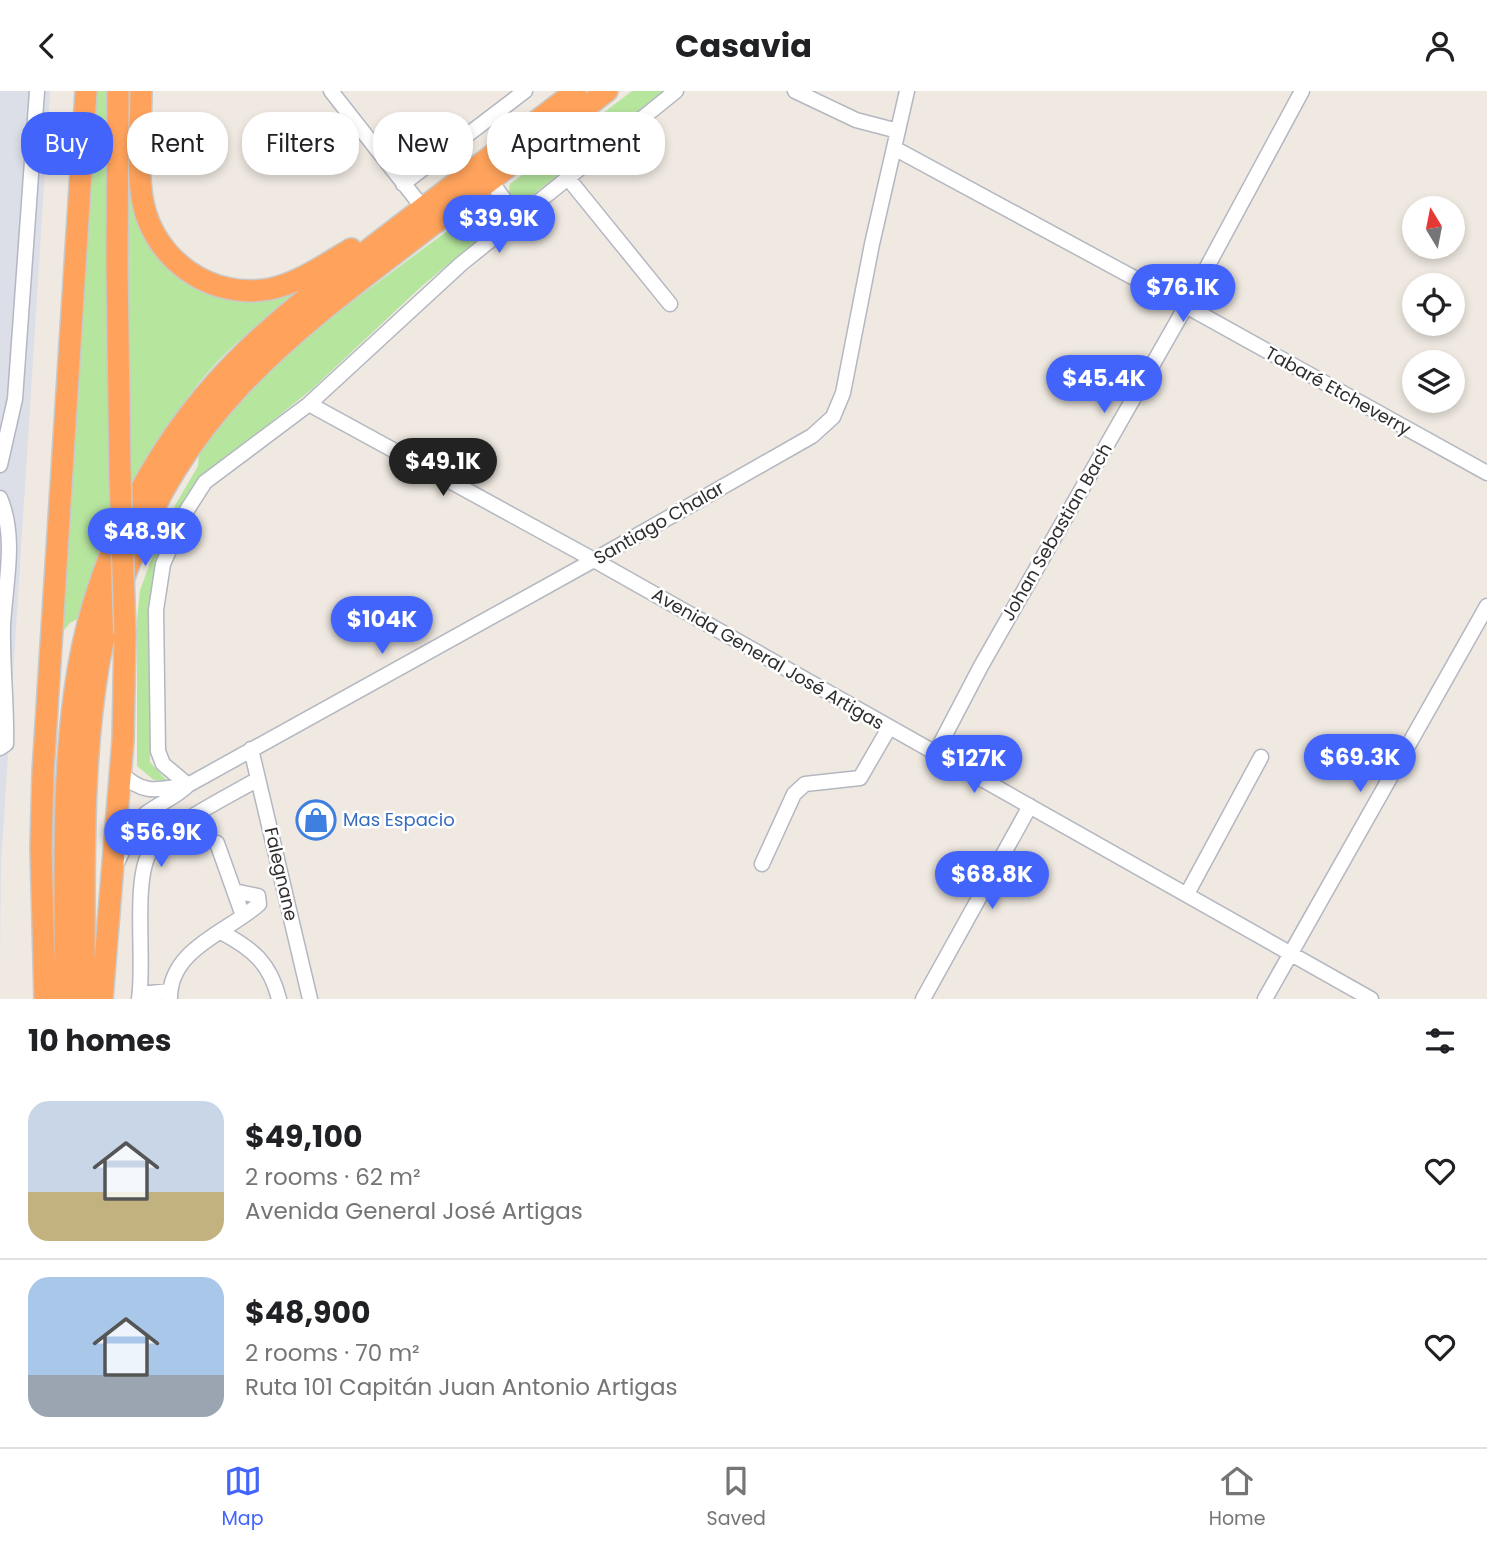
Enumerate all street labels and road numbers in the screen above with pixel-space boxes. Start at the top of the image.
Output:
street label: Tabaré Etcheverry [1261,340,1416,441]
street label: Johan Sebastian Bach [995,438,1118,625]
street label: Santiago Chalar [589,475,729,570]
street label: Avenida General José Artigas [648,582,889,735]
street label: Falegnane [259,825,304,923]

